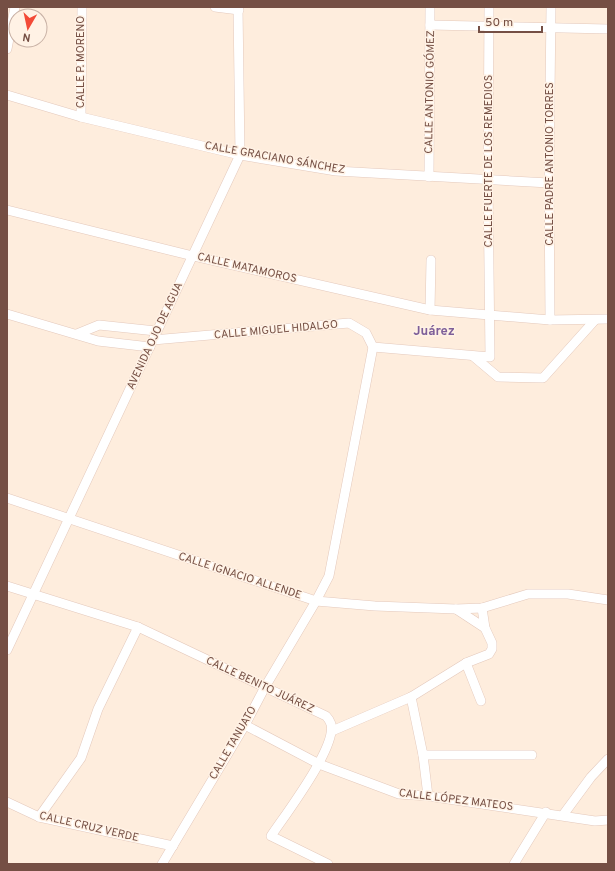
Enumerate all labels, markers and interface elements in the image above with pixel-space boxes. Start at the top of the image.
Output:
north arrow [8,8,48,48]
scale bar [479,8,542,34]
text: 50 m [485,15,513,31]
street label: CALLE P. MORENO [74,16,88,108]
text: N [22,29,32,44]
street label: CALLE ANTONIO GÓMEZ [421,30,438,154]
street label: CALLE FUERTE DE LOS REMEDIOS [482,75,496,247]
street label: CALLE PADRE ANTONIO TORRES [543,82,557,246]
street label: CALLE GRACIANO SÁNCHEZ [204,138,347,177]
street label: CALLE MATAMOROS [196,250,298,286]
street label: AVENIDA OJO DE AGUA [124,280,186,392]
street label: CALLE MIGUEL HIDALGO [213,318,339,342]
district label: Juárez [413,324,455,340]
street label: CALLE IGNACIO ALLENDE [177,549,303,603]
street label: CALLE BENITO JUÁREZ [204,653,317,716]
street label: CALLE TANUATO [206,704,260,782]
street label: CALLE LÓPEZ MATEOS [398,785,514,814]
street label: CALLE CRUZ VERDE [38,809,140,845]

